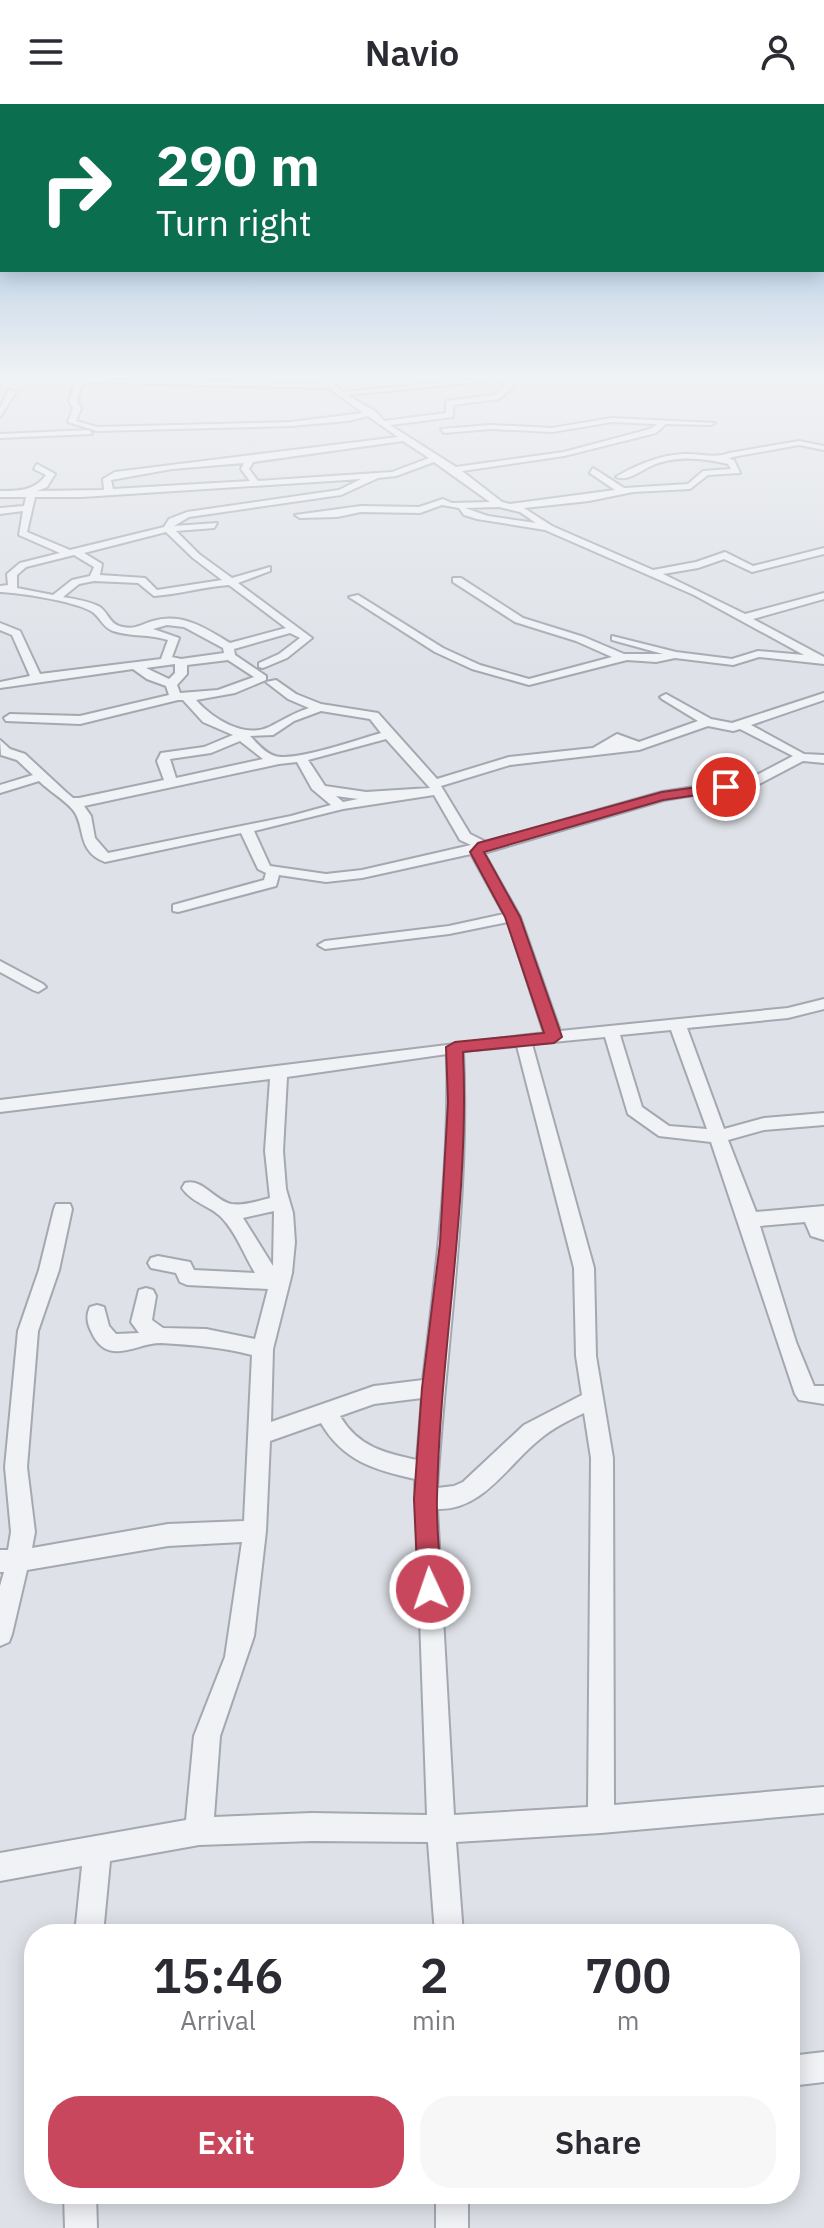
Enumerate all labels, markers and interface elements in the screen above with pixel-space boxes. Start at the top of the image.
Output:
text: Navio [365,29,459,76]
icon: menu [24,30,68,74]
icon: person [756,30,800,74]
text: 290 m [156,129,320,201]
icon: right [24,136,128,240]
text: Turn right [156,199,312,246]
pin [692,753,760,821]
icon: arrive [704,765,748,809]
position arrow [388,1547,472,1631]
text: 15:46 [153,1944,283,2006]
text: 2 [420,1944,448,2006]
text: 700 [585,1944,671,2006]
text: Arrival [180,2003,256,2037]
text: min [412,2003,456,2037]
text: m [617,2003,639,2037]
button: Exit [48,2096,404,2188]
button: Share [420,2096,776,2188]

